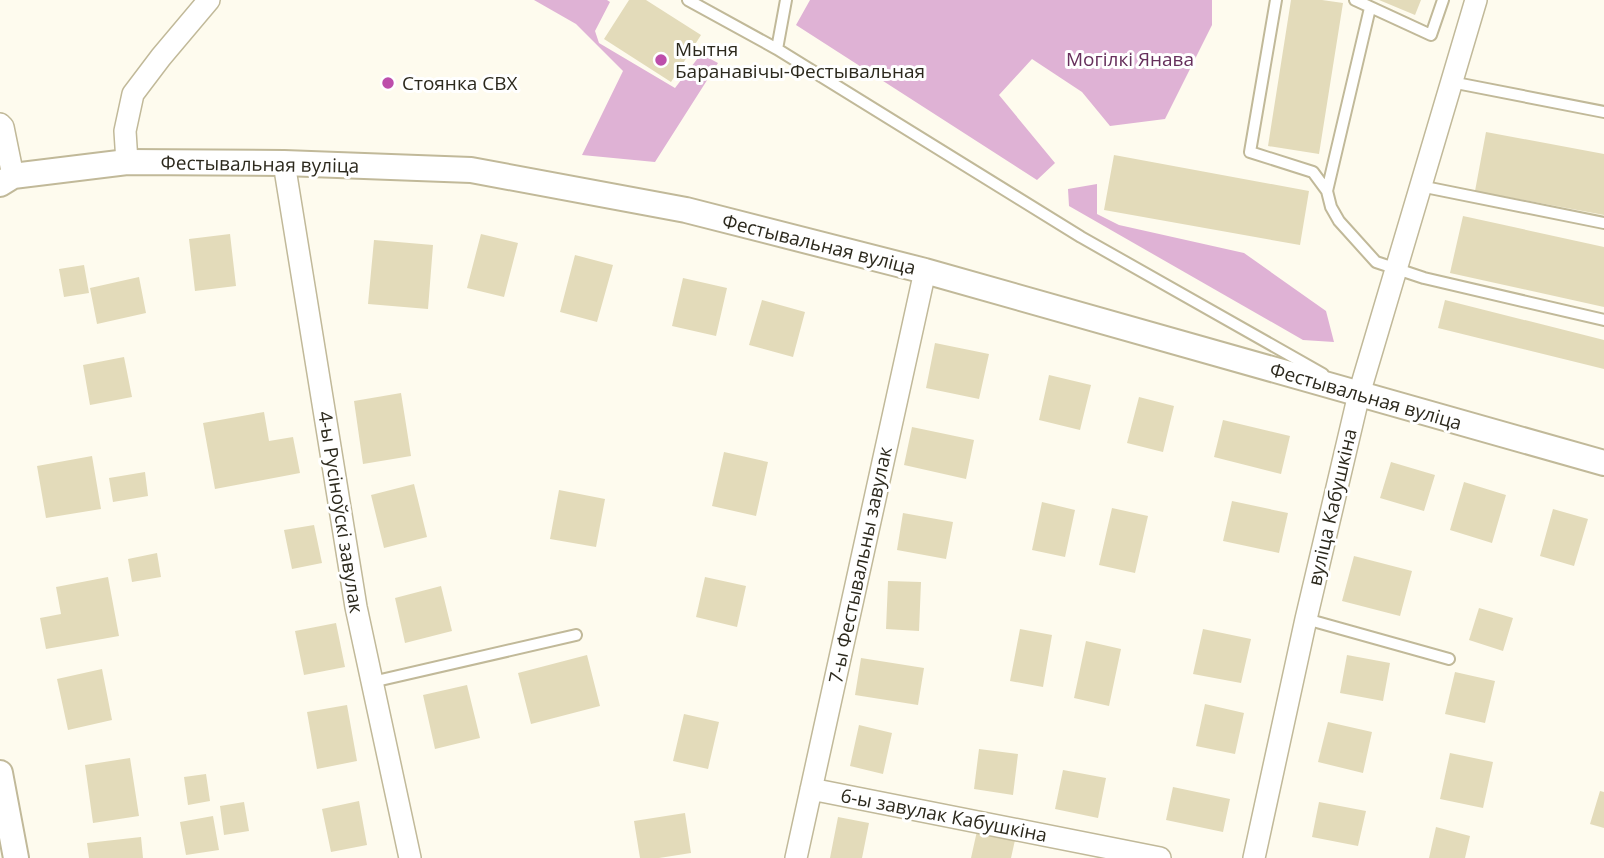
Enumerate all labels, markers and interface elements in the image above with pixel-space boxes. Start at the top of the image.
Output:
place label: Мытня Баранавічы-Фестывальная [675,36,925,84]
park label: Могілкі Янава [1066,46,1194,72]
marker: Мытня Баранавічы-Фестывальная [653,52,669,68]
place label: Стоянка СВХ [402,70,517,96]
marker: Стоянка СВХ [380,75,396,91]
street label: Фестывальная вуліца [160,149,360,179]
street label: Фестывальная вуліца [720,207,918,281]
street label: Фестывальная вуліца [1267,356,1465,436]
street label: 4-ы Русіноўскі завулак [312,409,370,615]
street label: вуліца Кабушкіна [1301,426,1363,588]
street label: 7-ы Фестывальны завулак [822,444,898,686]
street label: 6-ы завулак Кабушкіна [838,782,1050,848]

